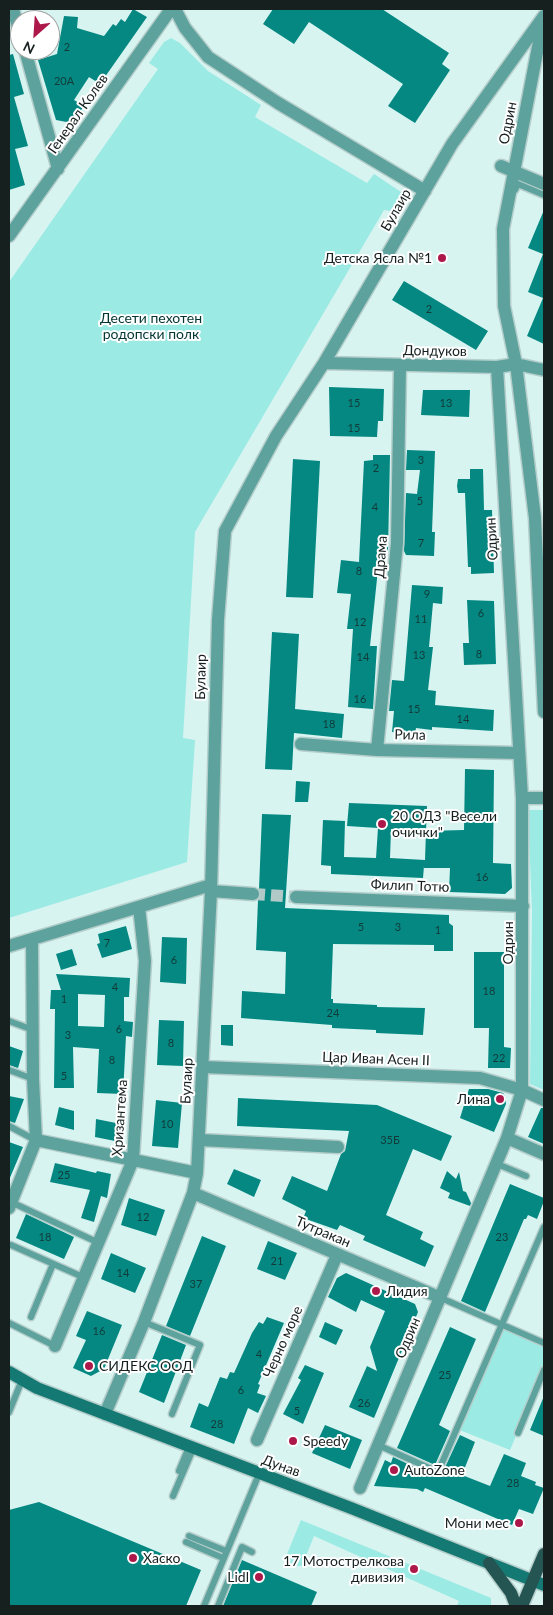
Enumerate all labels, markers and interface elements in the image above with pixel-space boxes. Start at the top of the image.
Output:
north arrow [10,10,60,60]
text: N [20,38,37,58]
house number: 2 [64,40,70,54]
street label: Генерал Колев [44,71,112,157]
house number: 20А [54,74,74,88]
street label: Одрин [496,100,520,146]
street label: Булаир [377,186,415,234]
place label: Детска Ясла №1 [324,250,432,266]
marker: Детска Ясла №1 [436,252,448,264]
house number: 2 [426,302,432,316]
park label: Десети пехотен родопски полк [100,310,202,342]
street label: Дондуков [403,342,467,360]
house number: 15 [348,396,360,410]
house number: 13 [440,396,452,410]
house number: 15 [348,421,360,435]
house number: 3 [418,453,424,467]
house number: 2 [373,461,379,475]
house number: 5 [417,494,423,508]
house number: 4 [372,500,378,514]
street label: Одрин [482,517,502,561]
street label: Драма [371,535,391,579]
house number: 7 [418,536,424,550]
house number: 8 [356,564,362,578]
house number: 9 [424,587,430,601]
house number: 6 [478,606,484,620]
house number: 11 [415,612,427,626]
house number: 12 [354,615,366,629]
house number: 8 [476,647,482,661]
house number: 13 [413,648,425,662]
house number: 14 [357,650,369,664]
street label: Булаир [192,654,210,700]
house number: 16 [354,692,366,706]
house number: 15 [408,702,420,716]
house number: 14 [457,712,469,726]
house number: 18 [323,717,335,731]
street label: Рила [394,726,426,744]
place label: 20 ОДЗ "Весели очички" [392,808,497,840]
marker: 20 ОДЗ "Весели очички" [376,818,388,830]
house number: 16 [476,870,488,884]
street label: Филип Тотю [370,876,450,896]
house number: 5 [358,920,364,934]
house number: 3 [395,920,401,934]
street label: Одрин [500,921,516,965]
house number: 1 [435,923,441,937]
house number: 7 [104,936,110,950]
house number: 6 [171,953,177,967]
house number: 4 [112,980,118,994]
house number: 18 [483,984,495,998]
house number: 1 [61,992,67,1006]
house number: 24 [327,1006,339,1020]
house number: 6 [116,1022,122,1036]
house number: 3 [65,1028,71,1042]
house number: 8 [168,1036,174,1050]
street label: Цар Иван Асен II [322,1049,430,1069]
house number: 22 [493,1051,505,1065]
house number: 8 [109,1053,115,1067]
street label: Булаир [177,1058,197,1104]
house number: 5 [61,1069,67,1083]
street label: Хризантема [109,1079,131,1157]
place label: Лина [457,1091,490,1107]
marker: Лина [494,1093,506,1105]
house number: 10 [161,1117,173,1131]
house number: 35Б [380,1133,400,1147]
house number: 25 [58,1168,70,1182]
house number: 12 [137,1210,149,1224]
street label: Тутракан [293,1213,353,1251]
house number: 18 [39,1230,51,1244]
house number: 23 [496,1230,508,1244]
house number: 21 [271,1254,283,1268]
house number: 14 [117,1266,129,1280]
house number: 37 [190,1277,202,1291]
place label: Лидия [386,1283,428,1299]
marker: Лидия [370,1285,382,1297]
street label: Черно море [260,1304,306,1380]
street label: Одрин [392,1315,424,1361]
house number: 16 [93,1324,105,1338]
house number: 4 [256,1347,262,1361]
place label: СИДЕКС ООД [99,1358,193,1374]
marker: СИДЕКС ООД [83,1360,95,1372]
house number: 25 [439,1368,451,1382]
house number: 6 [238,1383,244,1397]
house number: 26 [358,1396,370,1410]
house number: 5 [294,1404,300,1418]
house number: 28 [211,1417,223,1431]
place label: Speedy [303,1433,348,1449]
marker: Speedy [287,1435,299,1447]
street label: Дунав [260,1451,302,1481]
place label: AutoZone [404,1462,465,1478]
marker: AutoZone [388,1464,400,1476]
house number: 28 [507,1476,519,1490]
place label: Мони мес [445,1515,509,1531]
marker: Мони мес [513,1517,525,1529]
place label: Хаско [143,1550,181,1566]
marker: Хаско [127,1552,139,1564]
place label: 17 Мотострелкова дивизия [283,1553,404,1585]
marker: 17 Мотострелкова дивизия [408,1563,420,1575]
place label: Lidl [227,1569,249,1585]
marker: Lidl [253,1571,265,1583]

